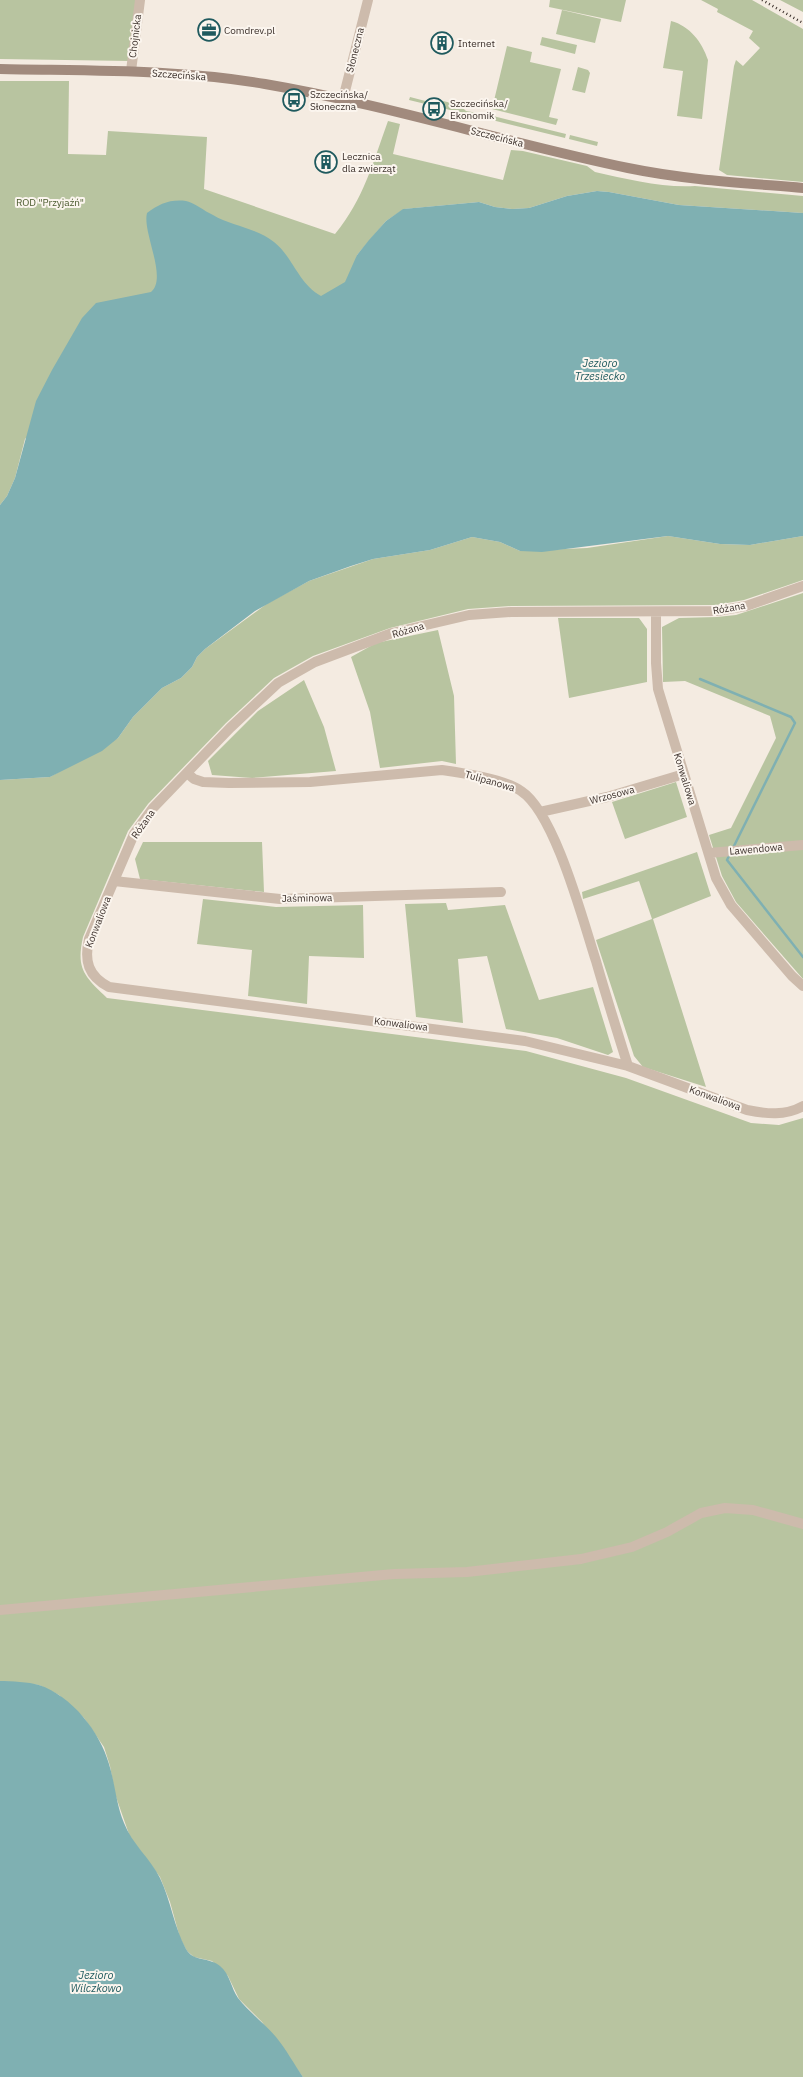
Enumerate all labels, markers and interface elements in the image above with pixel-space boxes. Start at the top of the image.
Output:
street label: Chojnicka [126,13,144,59]
office icon: Comdrev.pl [196,17,222,43]
place label: Comdrev.pl [224,24,275,37]
street label: Słoneczna [343,25,367,74]
building icon: Internet [429,30,455,56]
place label: Internet [458,37,495,50]
street label: Szczecińska [152,67,207,83]
bus stop icon: Szczecińska/ Słoneczna [281,87,307,113]
place label: Szczecińska/ Słoneczna [310,88,368,113]
bus stop icon: Szczecińska/ Ekonomik [421,96,447,122]
place label: Szczecińska/ Ekonomik [450,97,508,122]
street label: Szczecińska [469,124,525,150]
building icon: Lecznica dla zwierząt [313,149,339,175]
place label: Lecznica dla zwierząt [342,150,396,175]
park label: ROD "Przyjaźń" [16,196,84,209]
water label: Jezioro Trzesiecko [575,356,625,383]
street label: Różana [712,599,747,617]
street label: Różana [390,619,426,641]
street label: Konwaliowa [671,751,699,807]
street label: Tulipanowa [463,768,517,795]
street label: Wrzosowa [588,783,637,807]
street label: Różana [128,806,158,841]
street label: Lawendowa [729,840,784,858]
street label: Jaśminowa [282,891,333,905]
street label: Konwaliowa [82,894,114,950]
street label: Konwaliowa [373,1014,429,1034]
street label: Konwaliowa [687,1083,743,1114]
water label: Jezioro Wilczkowo [71,1968,121,1995]

